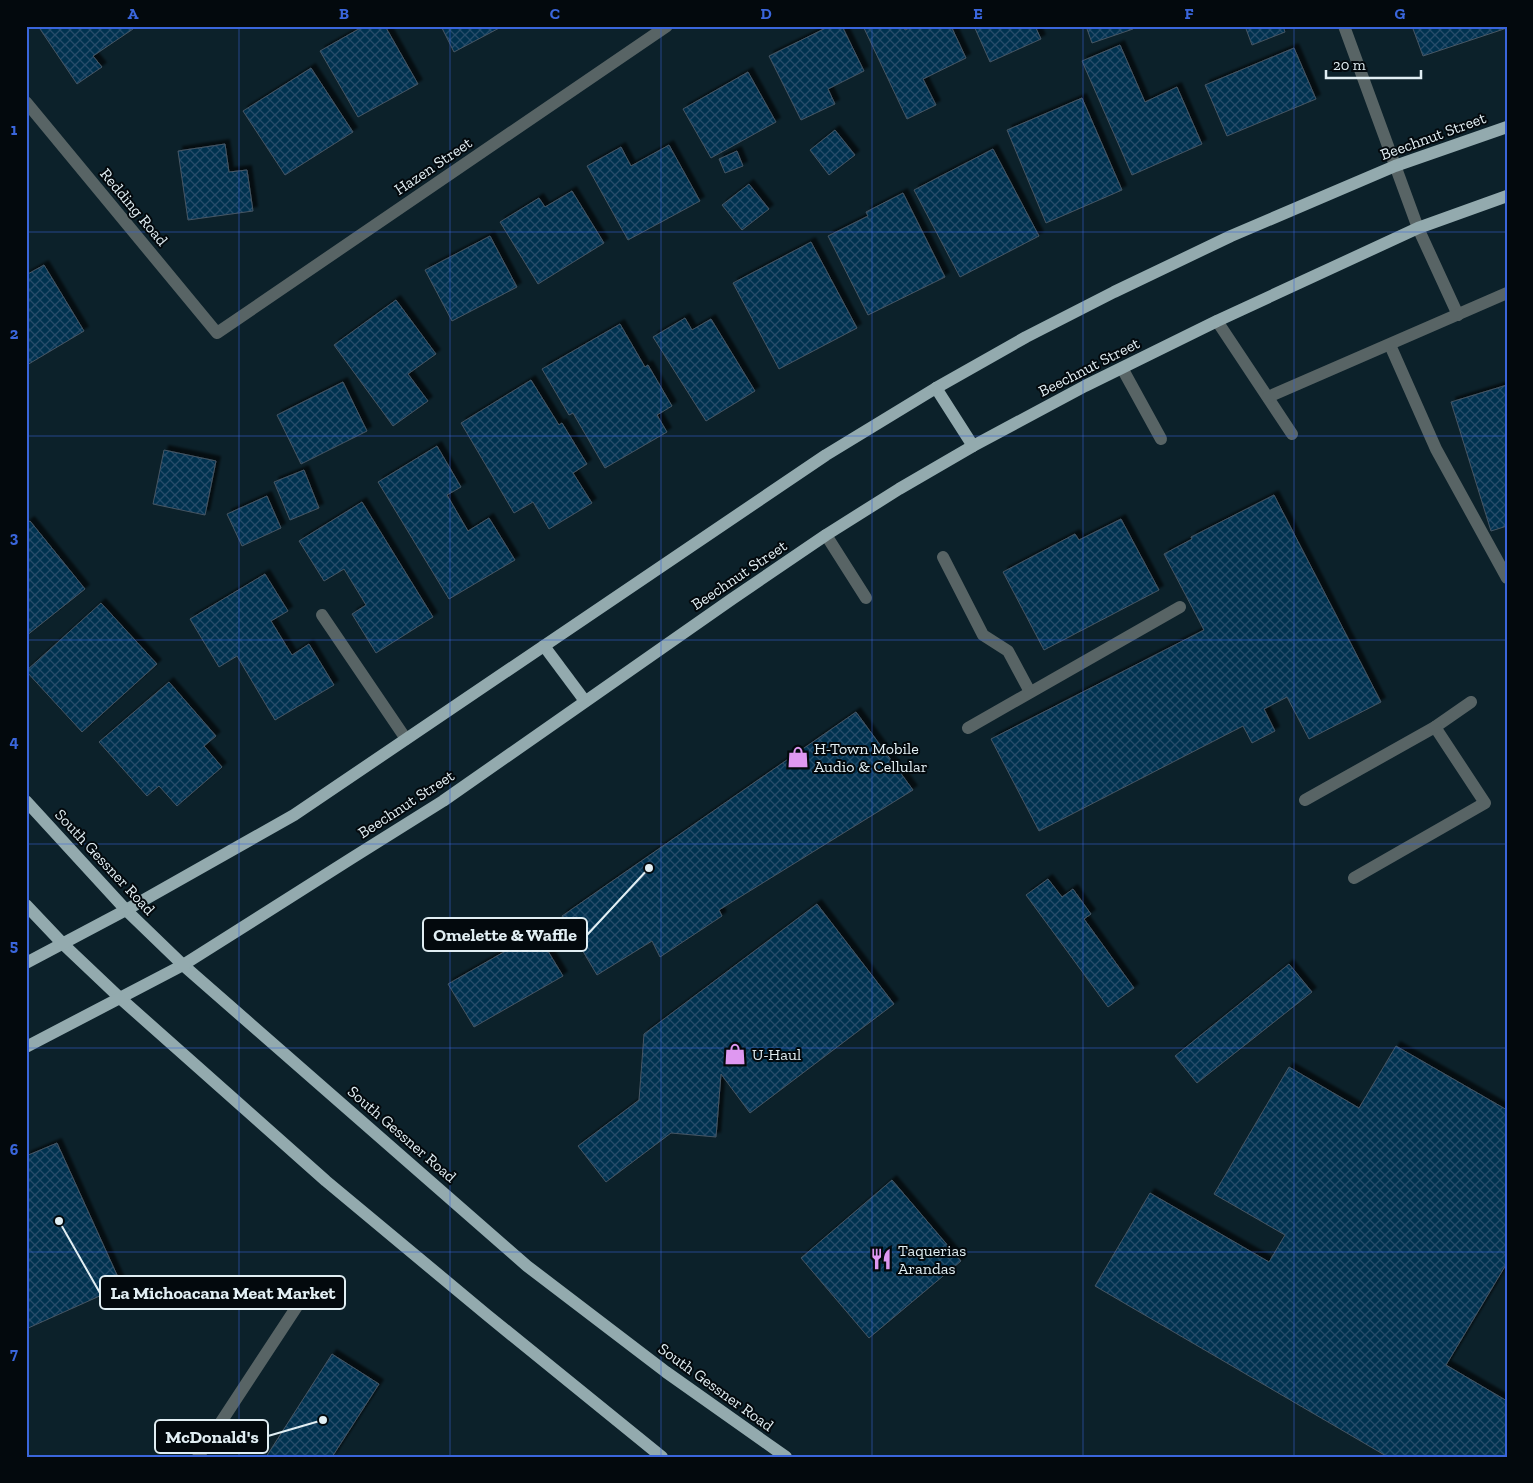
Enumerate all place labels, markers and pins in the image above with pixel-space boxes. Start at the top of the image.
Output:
place label: H-Town Mobile Audio & Cellular [814,739,928,776]
shop icon: H-Town Mobile Audio & Cellular [785,744,811,770]
callout: Omelette & Waffle [423,918,587,951]
shop icon: U-Haul [722,1041,748,1067]
place label: U-Haul [752,1045,801,1064]
place label: Taquerias Arandas [898,1241,966,1278]
restaurant icon: Taquerias Arandas [868,1246,894,1272]
callout: La Michoacana Meat Market [100,1276,345,1309]
callout: McDonald's [155,1420,268,1453]

